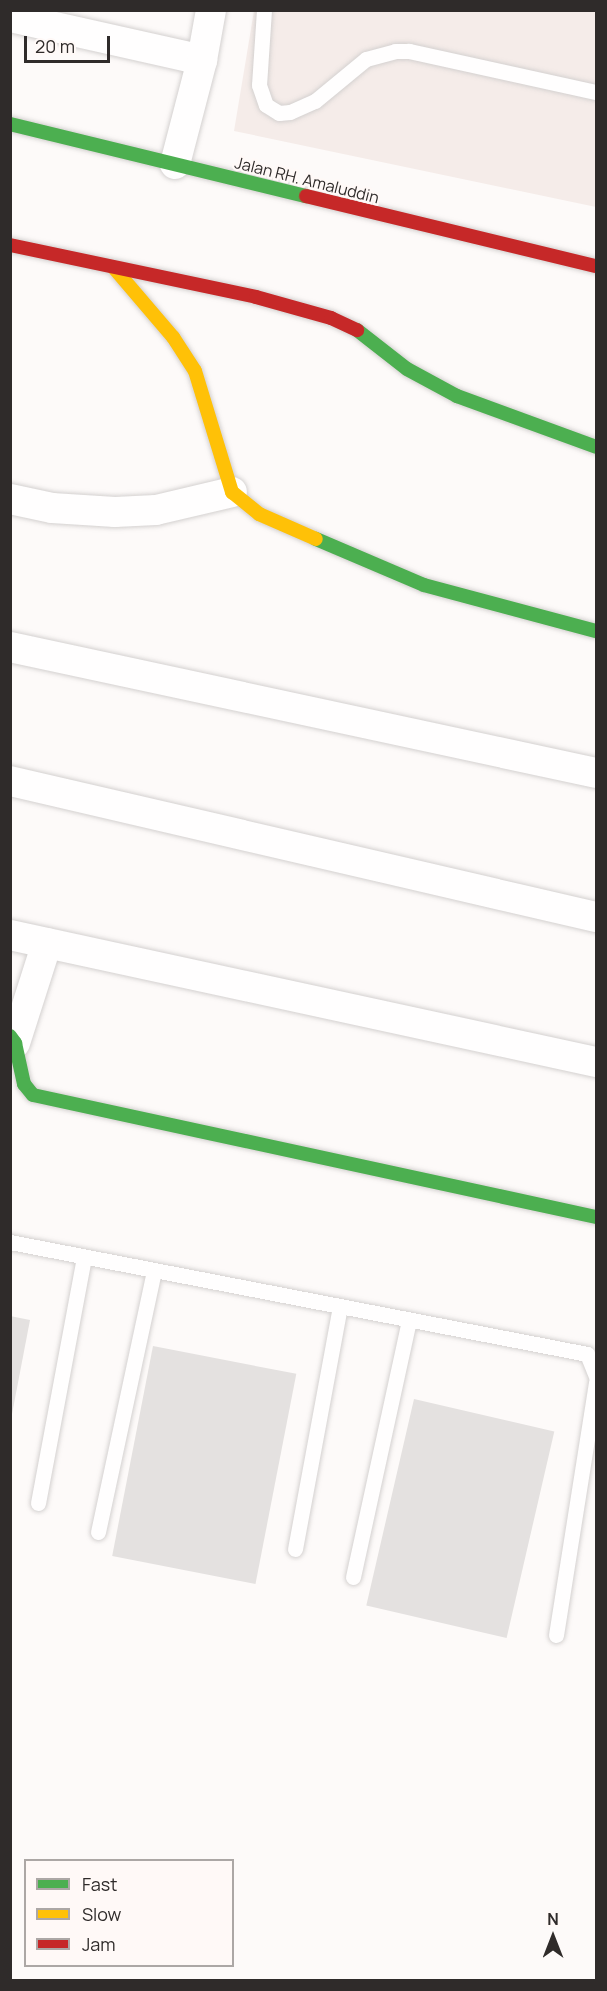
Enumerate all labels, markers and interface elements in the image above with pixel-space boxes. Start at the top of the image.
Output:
scale bar [27,24,112,62]
text: 20 m [35,34,75,58]
street label: Jalan RH. Amaluddin [233,153,381,207]
legend [24,1859,234,1967]
text: Fast [82,1872,117,1896]
text: Slow [82,1902,121,1926]
north arrow [523,1907,583,1967]
text: N [547,1908,559,1930]
text: Jam [82,1932,116,1956]

